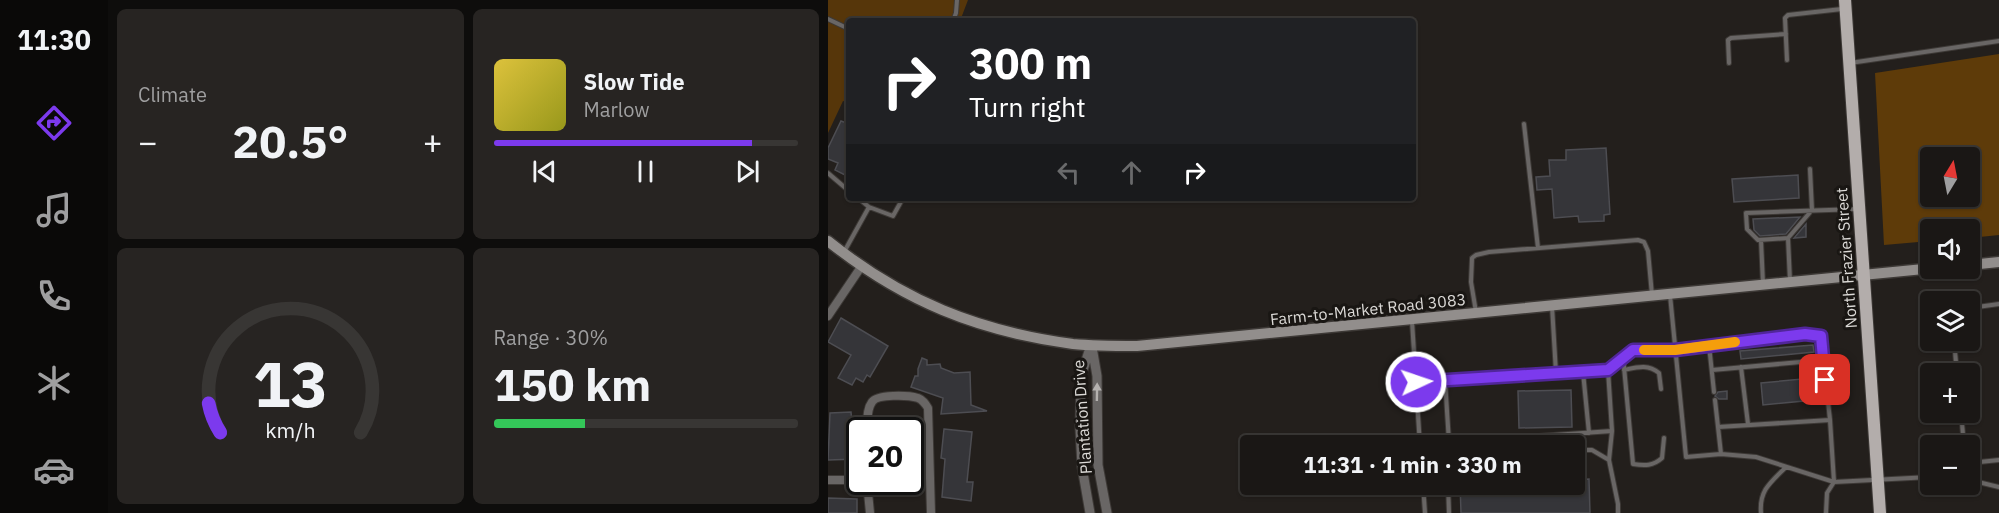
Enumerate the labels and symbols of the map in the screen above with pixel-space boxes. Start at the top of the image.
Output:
north arrow [1920,147,1980,207]
street label: North Frazier Street [1831,187,1861,329]
street label: Farm-to-Market Road 3083 [1269,289,1467,329]
position arrow [1384,350,1448,414]
pin [1799,354,1850,405]
street label: Plantation Drive [1068,359,1096,475]
one-way arrow [1092,383,1102,402]
speed limit sign: 20 [846,417,924,495]

